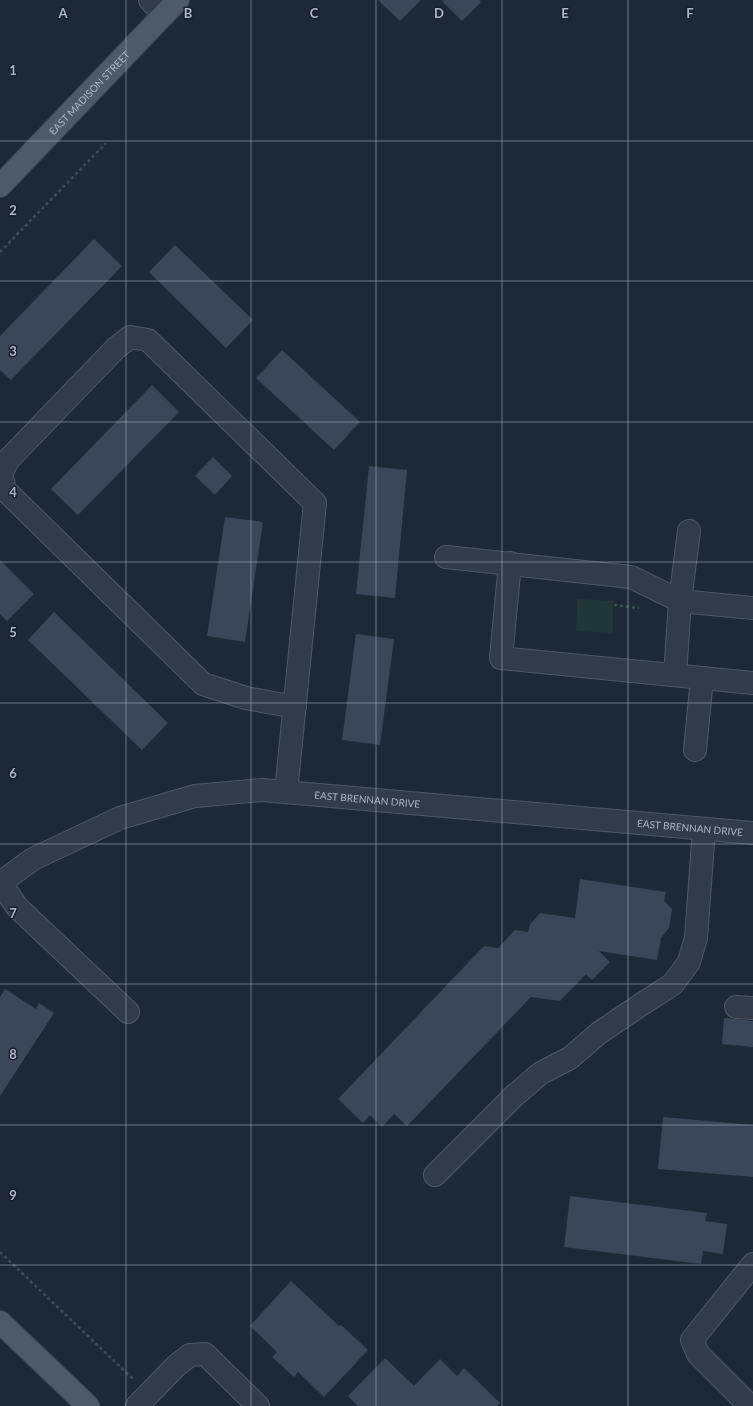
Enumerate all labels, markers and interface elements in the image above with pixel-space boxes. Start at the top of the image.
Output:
text: A [57,5,68,21]
text: B [184,5,193,21]
text: C [310,5,319,21]
text: D [434,5,444,21]
text: E [561,5,569,21]
text: F [686,5,694,21]
street label: EAST MADISON STREET [46,48,132,137]
text: 1 [9,62,17,78]
text: 2 [9,202,17,218]
text: 3 [9,343,17,359]
text: 4 [9,484,17,500]
text: 5 [9,624,17,640]
text: 6 [9,765,17,781]
street label: EAST BRENNAN DRIVE [314,789,421,810]
street label: EAST BRENNAN DRIVE [637,817,744,838]
text: 7 [9,905,17,921]
text: 8 [9,1046,17,1062]
text: 9 [9,1187,17,1203]

